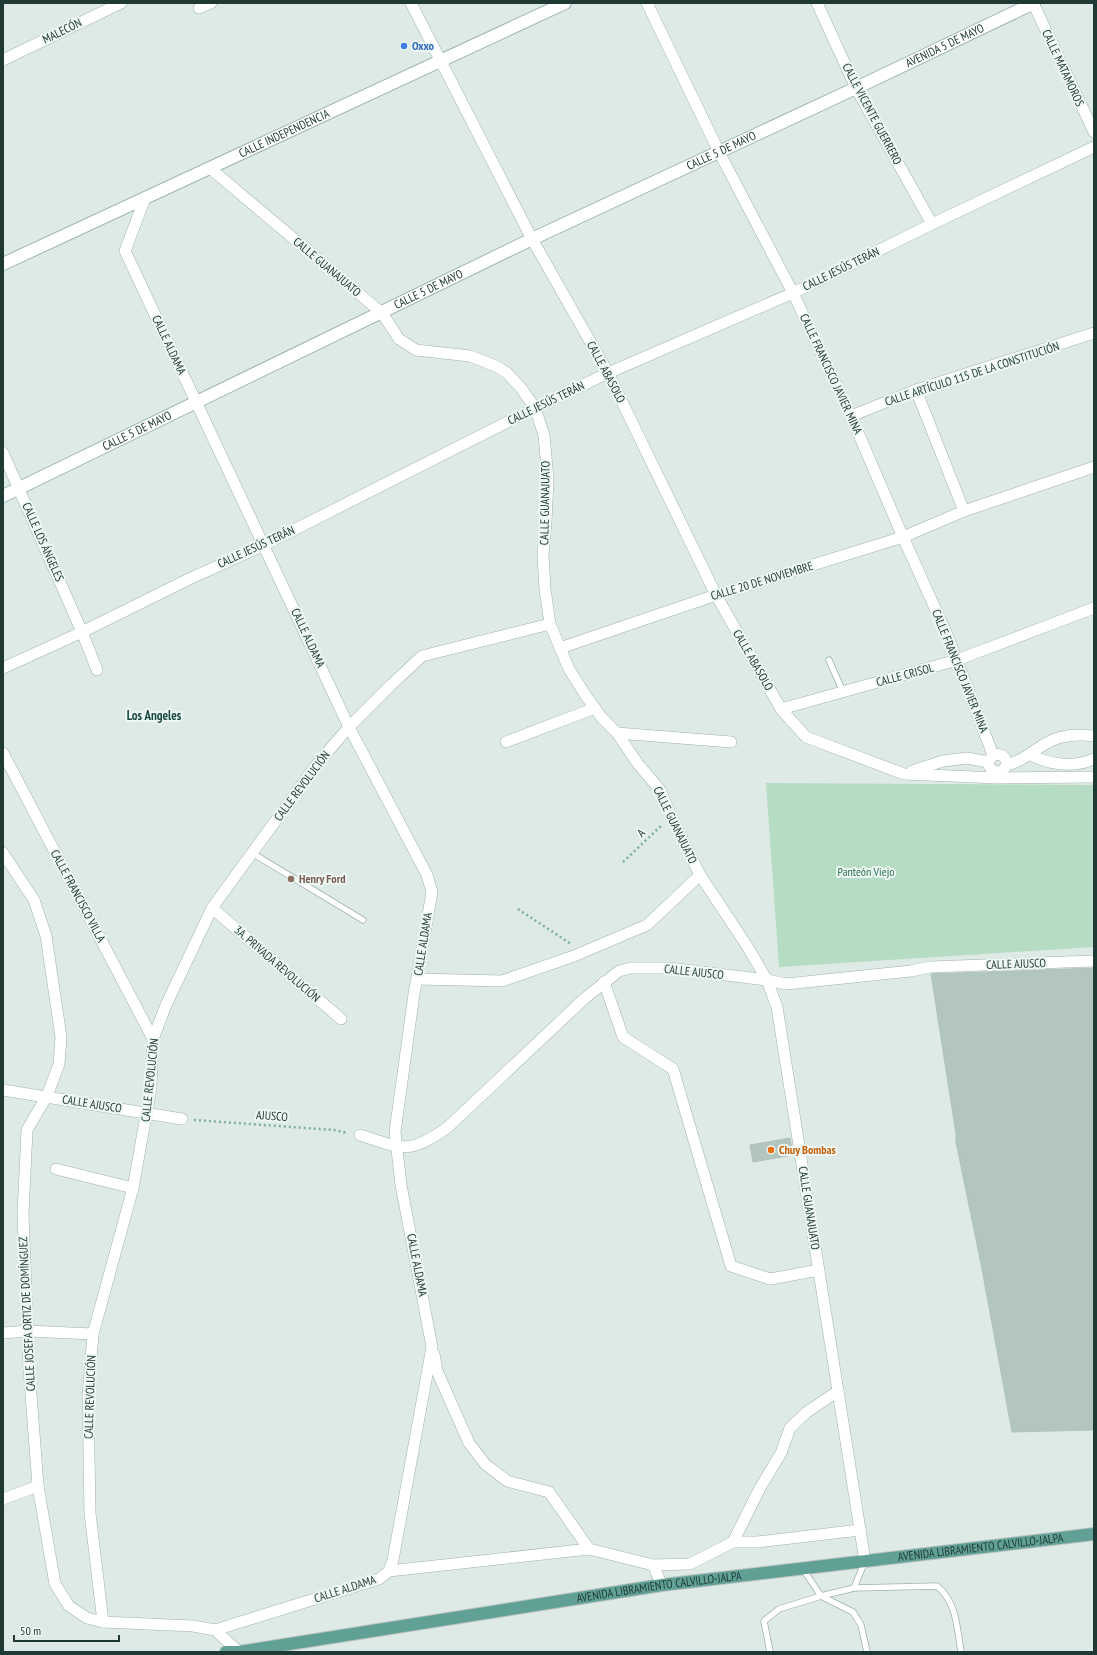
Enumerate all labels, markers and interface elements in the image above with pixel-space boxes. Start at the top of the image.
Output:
street label: MALECÓN [40,15,84,46]
street label: AVENIDA 5 DE MAYO [903,20,987,70]
street label: CALLE MATAMOROS [1039,27,1088,109]
place label: Oxxo [412,38,435,53]
marker: Oxxo [399,41,409,51]
street label: CALLE VICENTE GUERRERO [839,60,906,167]
street label: CALLE INDEPENDENCIA [236,105,332,160]
street label: CALLE 5 DE MAYO [684,128,759,173]
street label: CALLE GUANAJUATO [290,234,365,300]
street label: CALLE JESÚS TERÁN [800,244,882,294]
street label: CALLE 5 DE MAYO [391,266,466,312]
street label: CALLE FRANCISCO JAVIER MINA [797,311,866,437]
street label: CALLE ALDAMA [149,313,190,377]
street label: CALLE ABASOLO [584,338,629,406]
street label: CALLE ARTÍCULO 115 DE LA CONSTITUCIÓN [883,338,1061,409]
street label: CALLE JESÚS TERÁN [505,378,587,428]
street label: CALLE 5 DE MAYO [100,407,174,454]
street label: CALLE GUANAJUATO [536,460,553,545]
street label: CALLE LOS ÁNGELES [19,500,68,584]
street label: CALLE JESÚS TERÁN [215,522,297,571]
street label: CALLE 20 DE NOVIEMBRE [709,558,815,603]
street label: CALLE ALDAMA [288,606,329,670]
street label: CALLE FRANCISCO JAVIER MINA [929,607,992,735]
street label: CALLE ABASOLO [730,627,777,693]
street label: CALLE CRISOL [874,660,935,689]
district label: Los Angeles [127,707,182,724]
street label: CALLE REVOLUCIÓN [270,748,333,824]
street label: CALLE GUANAJUATO [650,784,701,866]
street label: A [633,825,648,840]
street label: CALLE FRANCISCO VILLA [48,847,109,945]
park label: Panteón Viejo [838,864,894,879]
place label: Henry Ford [299,871,346,886]
marker: Henry Ford [286,874,296,884]
street label: CALLE ALDAMA [410,911,435,977]
street label: 3A. PRIVADA REVOLUCIÓN [231,922,323,1005]
street label: CALLE AJUSCO [986,955,1047,972]
street label: CALLE AJUSCO [663,961,725,982]
street label: CALLE REVOLUCIÓN [138,1037,161,1122]
street label: CALLE AJUSCO [61,1091,123,1116]
street label: AJUSCO [256,1107,289,1124]
place label: Chuy Bombas [779,1142,836,1157]
marker: Chuy Bombas [766,1145,776,1155]
street label: CALLE GUANAJUATO [796,1165,824,1251]
street label: CALLE ALDAMA [404,1232,431,1298]
street label: CALLE JOSEFA ORTIZ DE DOMÍNGUEZ [15,1236,38,1392]
street label: CALLE REVOLUCIÓN [81,1355,98,1439]
street label: AVENIDA LIBRAMIENTO CALVILLO-JALPA [897,1530,1064,1564]
street label: AVENIDA LIBRAMIENTO CALVILLO-JALPA [575,1568,743,1605]
street label: CALLE ALDAMA [312,1571,378,1606]
scale bar [14,1617,119,1643]
text: 50 m [20,1623,41,1638]

